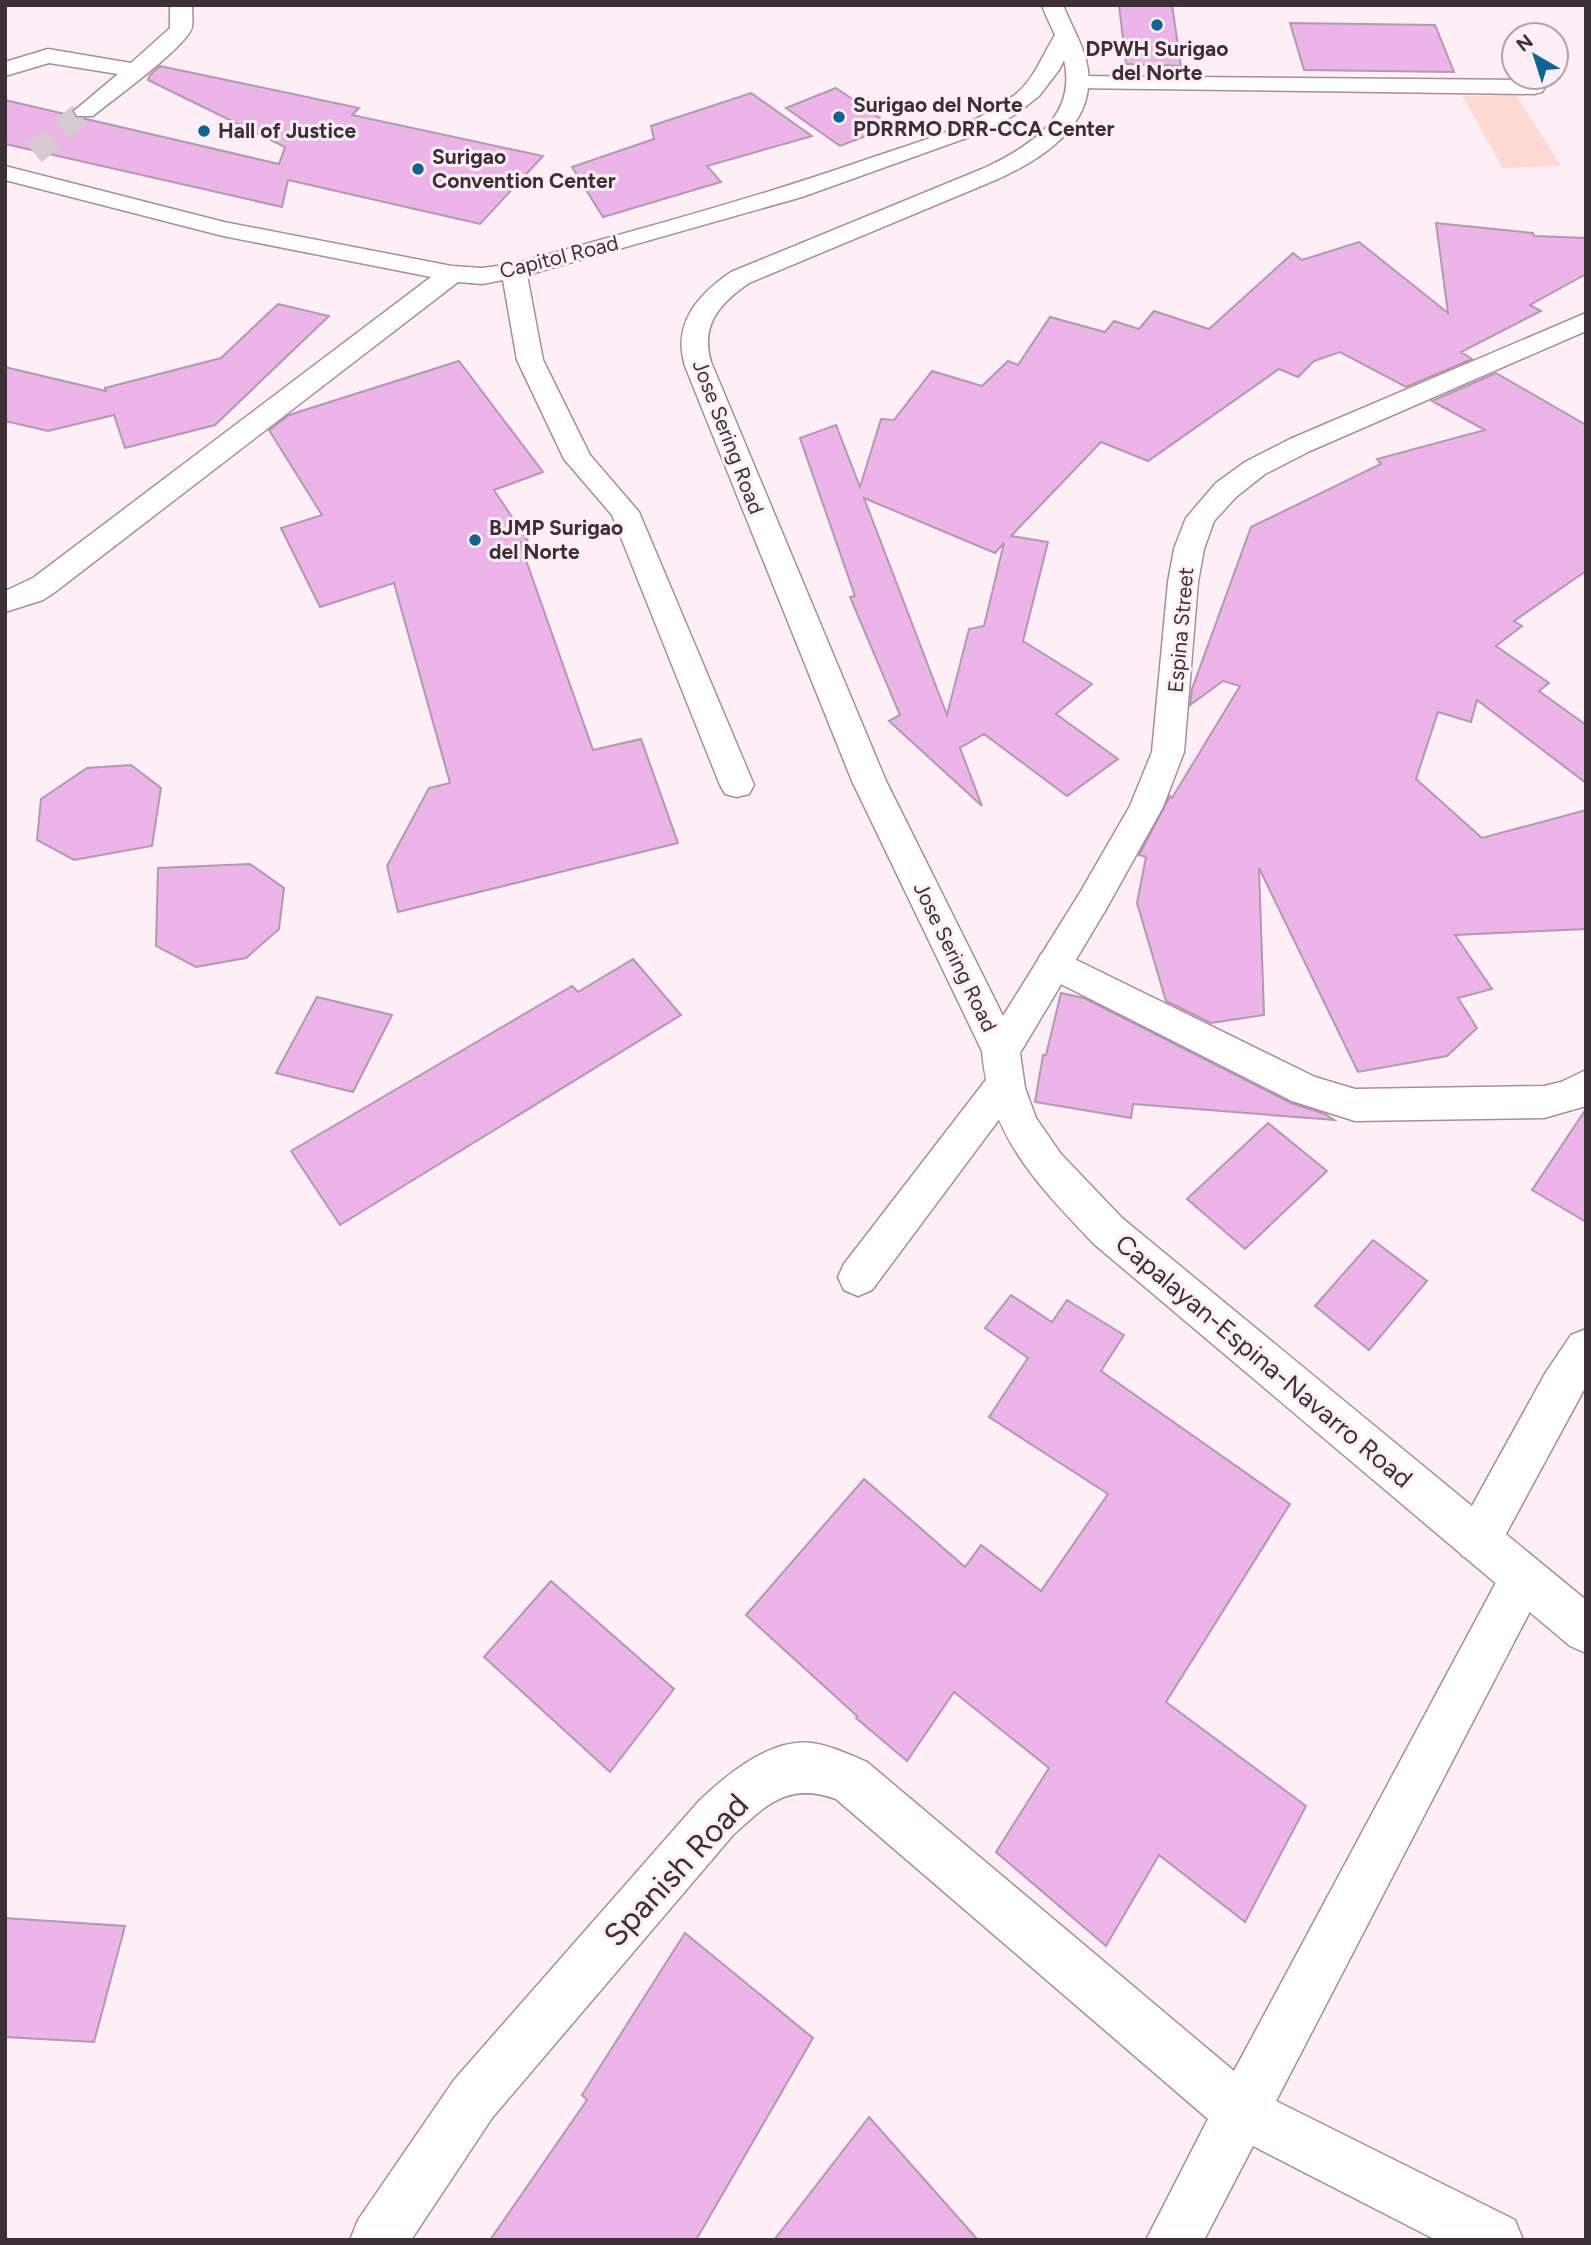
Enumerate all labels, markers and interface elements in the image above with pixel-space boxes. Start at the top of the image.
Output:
marker: DPWH Surigao del Norte [1149,17,1165,33]
north arrow [1500,21,1570,91]
text: N [1512,30,1538,57]
place label: DPWH Surigao del Norte [1086,36,1228,85]
place label: Surigao del Norte PDRRMO DRR-CCA Center [853,92,1114,141]
marker: Surigao del Norte PDRRMO DRR-CCA Center [831,109,847,125]
place label: Hall of Justice [218,118,356,143]
marker: Hall of Justice [196,123,212,139]
place label: Surigao Convention Center [432,144,616,193]
marker: Surigao Convention Center [410,161,426,177]
street label: Capitol Road [497,230,621,283]
street label: Jose Sering Road [688,356,769,518]
place label: BJMP Surigao del Norte [489,515,623,564]
marker: BJMP Surigao del Norte [467,532,483,548]
street label: Espina Street [1163,566,1198,694]
street label: Jose Sering Road [908,878,1002,1036]
street label: Capalayan-Espina-Navarro Road [1109,1227,1419,1495]
street label: Spanish Road [596,1786,756,1954]

